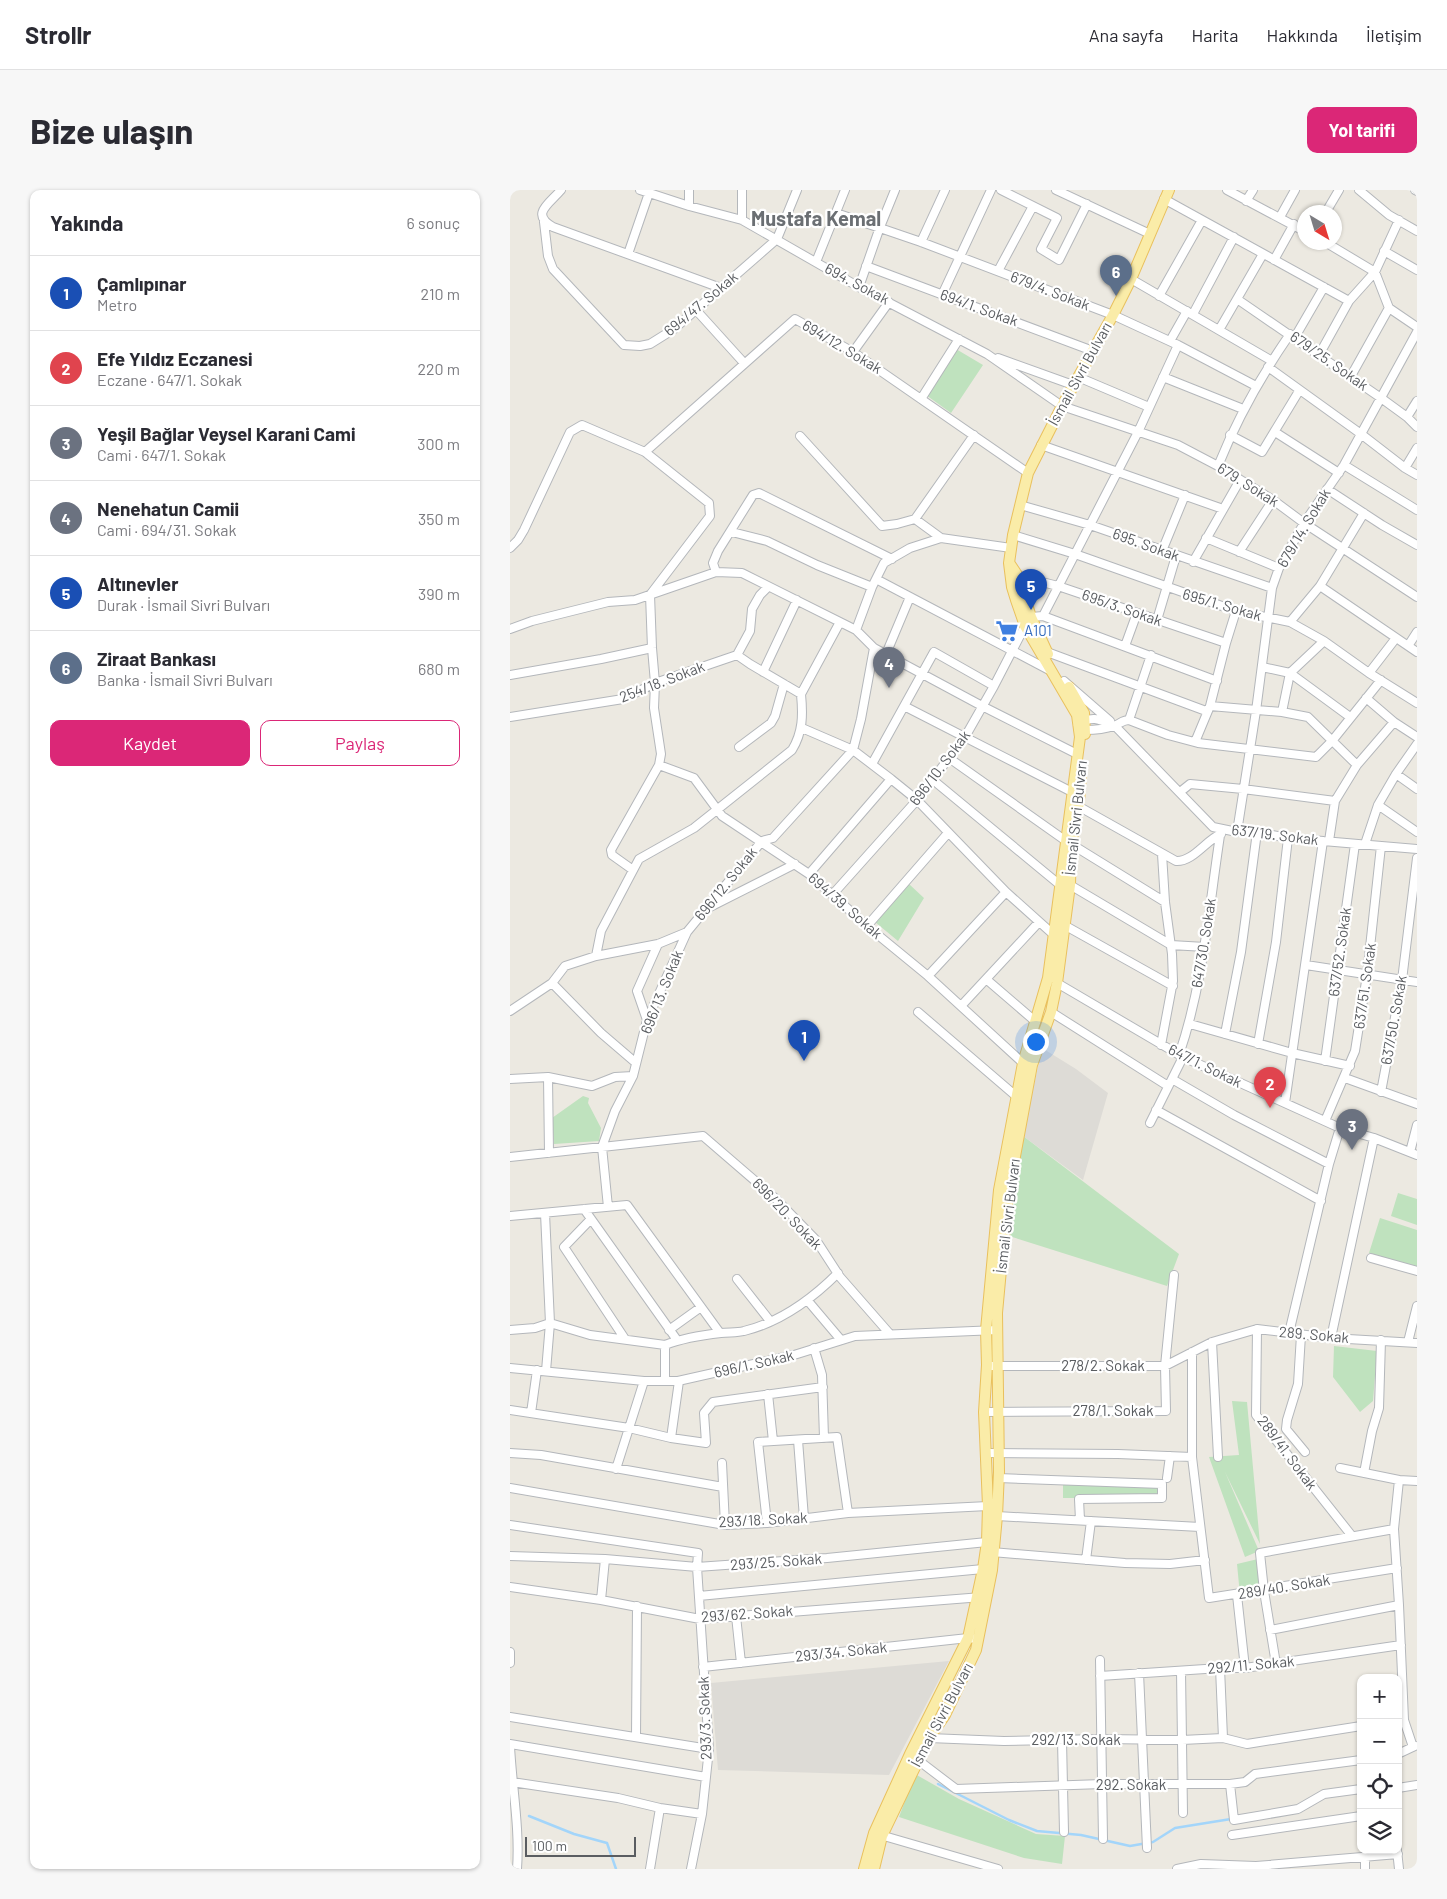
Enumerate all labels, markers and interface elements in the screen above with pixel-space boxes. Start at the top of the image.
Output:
text: Strollr [25,20,92,49]
text: Ana sayfa [1089,24,1163,46]
text: Harita [1191,24,1239,46]
text: Hakkında [1267,24,1338,46]
text: İletişim [1366,24,1422,46]
button: Yol tarifi [1307,107,1417,153]
text: Bize ulaşın [30,109,193,151]
north arrow [1297,205,1342,250]
district label: Mustafa Kemal [751,206,881,230]
text: Yakında [50,210,123,235]
text: 6 sonuç [407,213,460,232]
pin: 6 [1100,255,1132,296]
street label: 694. Sokak [822,259,893,308]
street label: 694/47. Sokak [660,267,741,339]
street label: 679/4. Sokak [1008,267,1093,314]
text: Çamlıpınar [97,272,187,295]
text: 1 [63,284,69,303]
text: 210 m [421,284,460,303]
street label: 694/1. Sokak [938,285,1021,330]
text: Metro [97,295,137,314]
street label: 694/12. Sokak [799,315,886,377]
street label: İsmail Sivri Bulvarı [1043,319,1115,428]
street label: 679/25. Sokak [1287,327,1372,394]
text: Efe Yıldız Eczanesi [97,347,253,370]
text: 2 [62,359,70,378]
text: 220 m [417,359,460,378]
text: Eczane · 647/1. Sokak [97,370,242,389]
text: Yeşil Bağlar Veysel Karani Cami [97,422,355,445]
text: 3 [62,434,70,453]
text: 300 m [417,434,460,453]
text: Cami · 647/1. Sokak [97,445,226,464]
street label: 679. Sokak [1214,458,1283,510]
street label: 679/14. Sokak [1273,484,1334,570]
text: Nenehatun Camii [97,497,239,520]
text: 4 [61,509,71,528]
text: 350 m [418,509,460,528]
text: Cami · 694/31. Sokak [97,520,236,539]
street label: 695. Sokak [1110,524,1183,565]
pin: 5 [1015,569,1047,610]
text: Altınevler [97,572,178,595]
text: 5 [62,584,70,603]
text: 390 m [418,584,460,603]
street label: 695/1. Sokak [1181,584,1264,624]
street label: 695/3. Sokak [1080,585,1165,629]
text: Durak · İsmail Sivri Bulvarı [97,595,270,614]
supermarket icon: A101 [994,618,1020,644]
place label: A101 [1024,621,1052,639]
text: Ziraat Bankası [97,647,216,670]
pin: 4 [873,647,905,688]
street label: 254/18. Sokak [617,656,707,706]
text: 6 [62,659,70,678]
text: 680 m [418,659,460,678]
text: Banka · İsmail Sivri Bulvarı [97,670,273,689]
button: Kaydet [50,720,250,766]
button: Paylaş [260,720,460,766]
street label: 696/10. Sokak [905,726,974,809]
street label: İsmail Sivri Bulvarı [1060,760,1090,876]
street label: 637/19. Sokak [1231,820,1320,848]
street label: 696/12. Sokak [690,843,761,924]
street label: 694/39. Sokak [805,868,887,943]
street label: 647/30. Sokak [1187,896,1219,989]
street label: 637/52. Sokak [1324,906,1354,998]
street label: 637/51. Sokak [1349,941,1379,1030]
street label: 696/13. Sokak [636,947,686,1036]
street label: 637/50. Sokak [1376,973,1410,1066]
pin: 1 [788,1020,820,1061]
your location [1023,1029,1049,1055]
street label: 647/1. Sokak [1166,1040,1246,1091]
pin: 2 [1254,1067,1286,1108]
pin: 3 [1336,1109,1368,1150]
street label: İsmail Sivri Bulvarı [991,1157,1023,1274]
street label: 696/20. Sokak [749,1174,827,1253]
street label: 289. Sokak [1278,1322,1350,1346]
street label: 696/1. Sokak [712,1345,796,1381]
street label: 278/2. Sokak [1061,1356,1145,1374]
street label: 278/1. Sokak [1073,1401,1154,1419]
street label: 289/41. Sokak [1254,1412,1322,1494]
street label: 293/18. Sokak [718,1508,808,1530]
street label: 293/25. Sokak [729,1549,823,1573]
street label: 289/40. Sokak [1236,1570,1332,1602]
street label: 293/62. Sokak [700,1601,794,1625]
street label: 293/34. Sokak [794,1637,888,1665]
street label: 292/11. Sokak [1207,1651,1296,1677]
street label: İsmail Sivri Bulvarı [906,1659,976,1770]
map controls [1357,1674,1402,1854]
button: + [1357,1674,1402,1719]
street label: 293/3. Sokak [694,1675,714,1760]
button: − [1357,1719,1402,1764]
street label: 292/13. Sokak [1031,1730,1121,1748]
button: locate [1357,1764,1402,1809]
street label: 292. Sokak [1096,1775,1167,1793]
button: layers [1357,1809,1402,1854]
scale bar [525,1834,636,1857]
text: 100 m [532,1837,567,1854]

